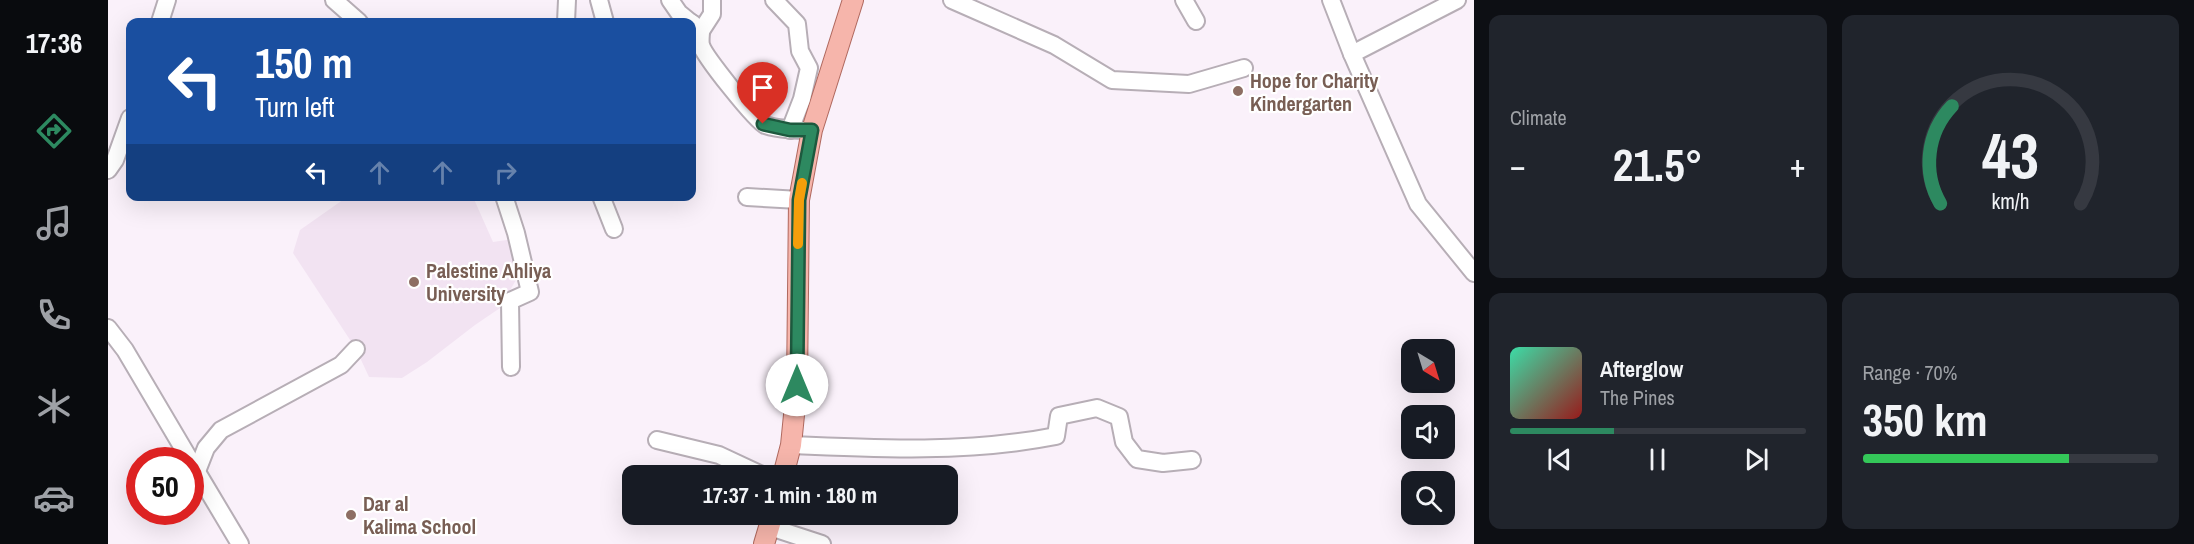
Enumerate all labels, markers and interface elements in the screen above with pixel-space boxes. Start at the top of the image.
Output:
text: 17:36 [26,25,82,61]
text: 150 m [255,35,353,91]
icon: left [156,42,234,120]
pin [737,62,788,124]
place label: Hope for Charity Kindergarten [1250,67,1379,117]
icon: arrive [746,71,779,104]
marker: Hope for Charity Kindergarten [1231,84,1245,98]
text: Turn left [255,89,334,125]
text: Climate [1510,104,1567,131]
icon: directions [33,110,75,152]
text: 43 [1982,113,2039,197]
text: 21.5° [1613,134,1703,195]
text: − [1510,143,1526,187]
text: + [1790,143,1805,187]
icon: left [300,156,333,189]
icon: ahead [363,156,396,189]
icon: ahead [426,156,459,189]
icon: right [489,156,522,189]
text: km/h [1991,187,2029,216]
icon: music [33,202,75,244]
place label: Palestine Ahliya University [426,257,551,307]
marker: Palestine Ahliya University [407,275,421,289]
icon: phone [33,294,75,336]
north arrow [1401,339,1455,393]
map controls [1401,339,1455,525]
position arrow [765,353,829,417]
text: Afterglow [1600,354,1683,384]
text: Range · 70% [1863,359,1957,386]
text: The Pines [1600,384,1675,411]
icon: climate [33,385,75,427]
text: 350 km [1863,389,1988,450]
button: sound [1401,405,1455,459]
icon: previous [1543,443,1576,476]
icon: pause [1641,443,1674,476]
icon: next [1740,443,1773,476]
speed limit sign: 50 [126,447,204,525]
button: search [1401,471,1455,525]
icon: car [33,477,75,519]
text: 17:37 · 1 min · 180 m [703,480,877,510]
place label: Dar al Kalima School [363,490,476,540]
marker: Dar al Kalima School [344,508,358,522]

